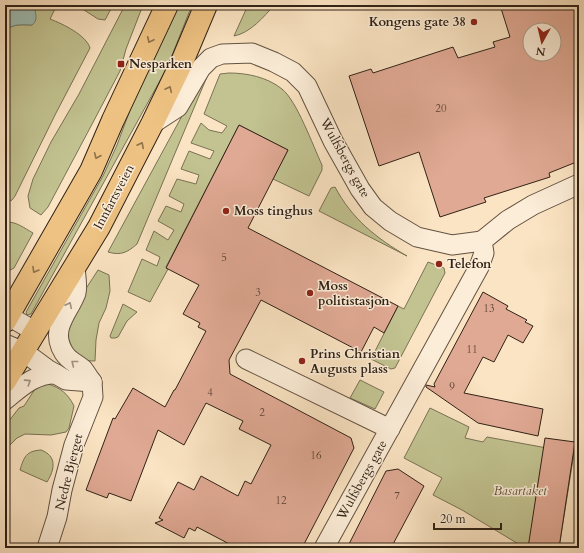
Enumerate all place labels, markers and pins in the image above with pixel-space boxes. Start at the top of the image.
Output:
place label: Kongens gate 38 [369,13,466,31]
marker: Kongens gate 38 [469,17,479,27]
place label: Nesparken [129,55,193,73]
marker: Nesparken [116,59,126,69]
place label: Moss tinghus [234,202,313,220]
marker: Moss tinghus [221,206,231,216]
place label: Telefon [447,255,492,273]
marker: Telefon [434,259,444,269]
place label: Moss politistasjon [318,277,390,310]
marker: Moss politistasjon [305,288,315,298]
place label: Prins Christian Augusts plass [310,345,401,378]
marker: Prins Christian Augusts plass [297,356,307,366]

